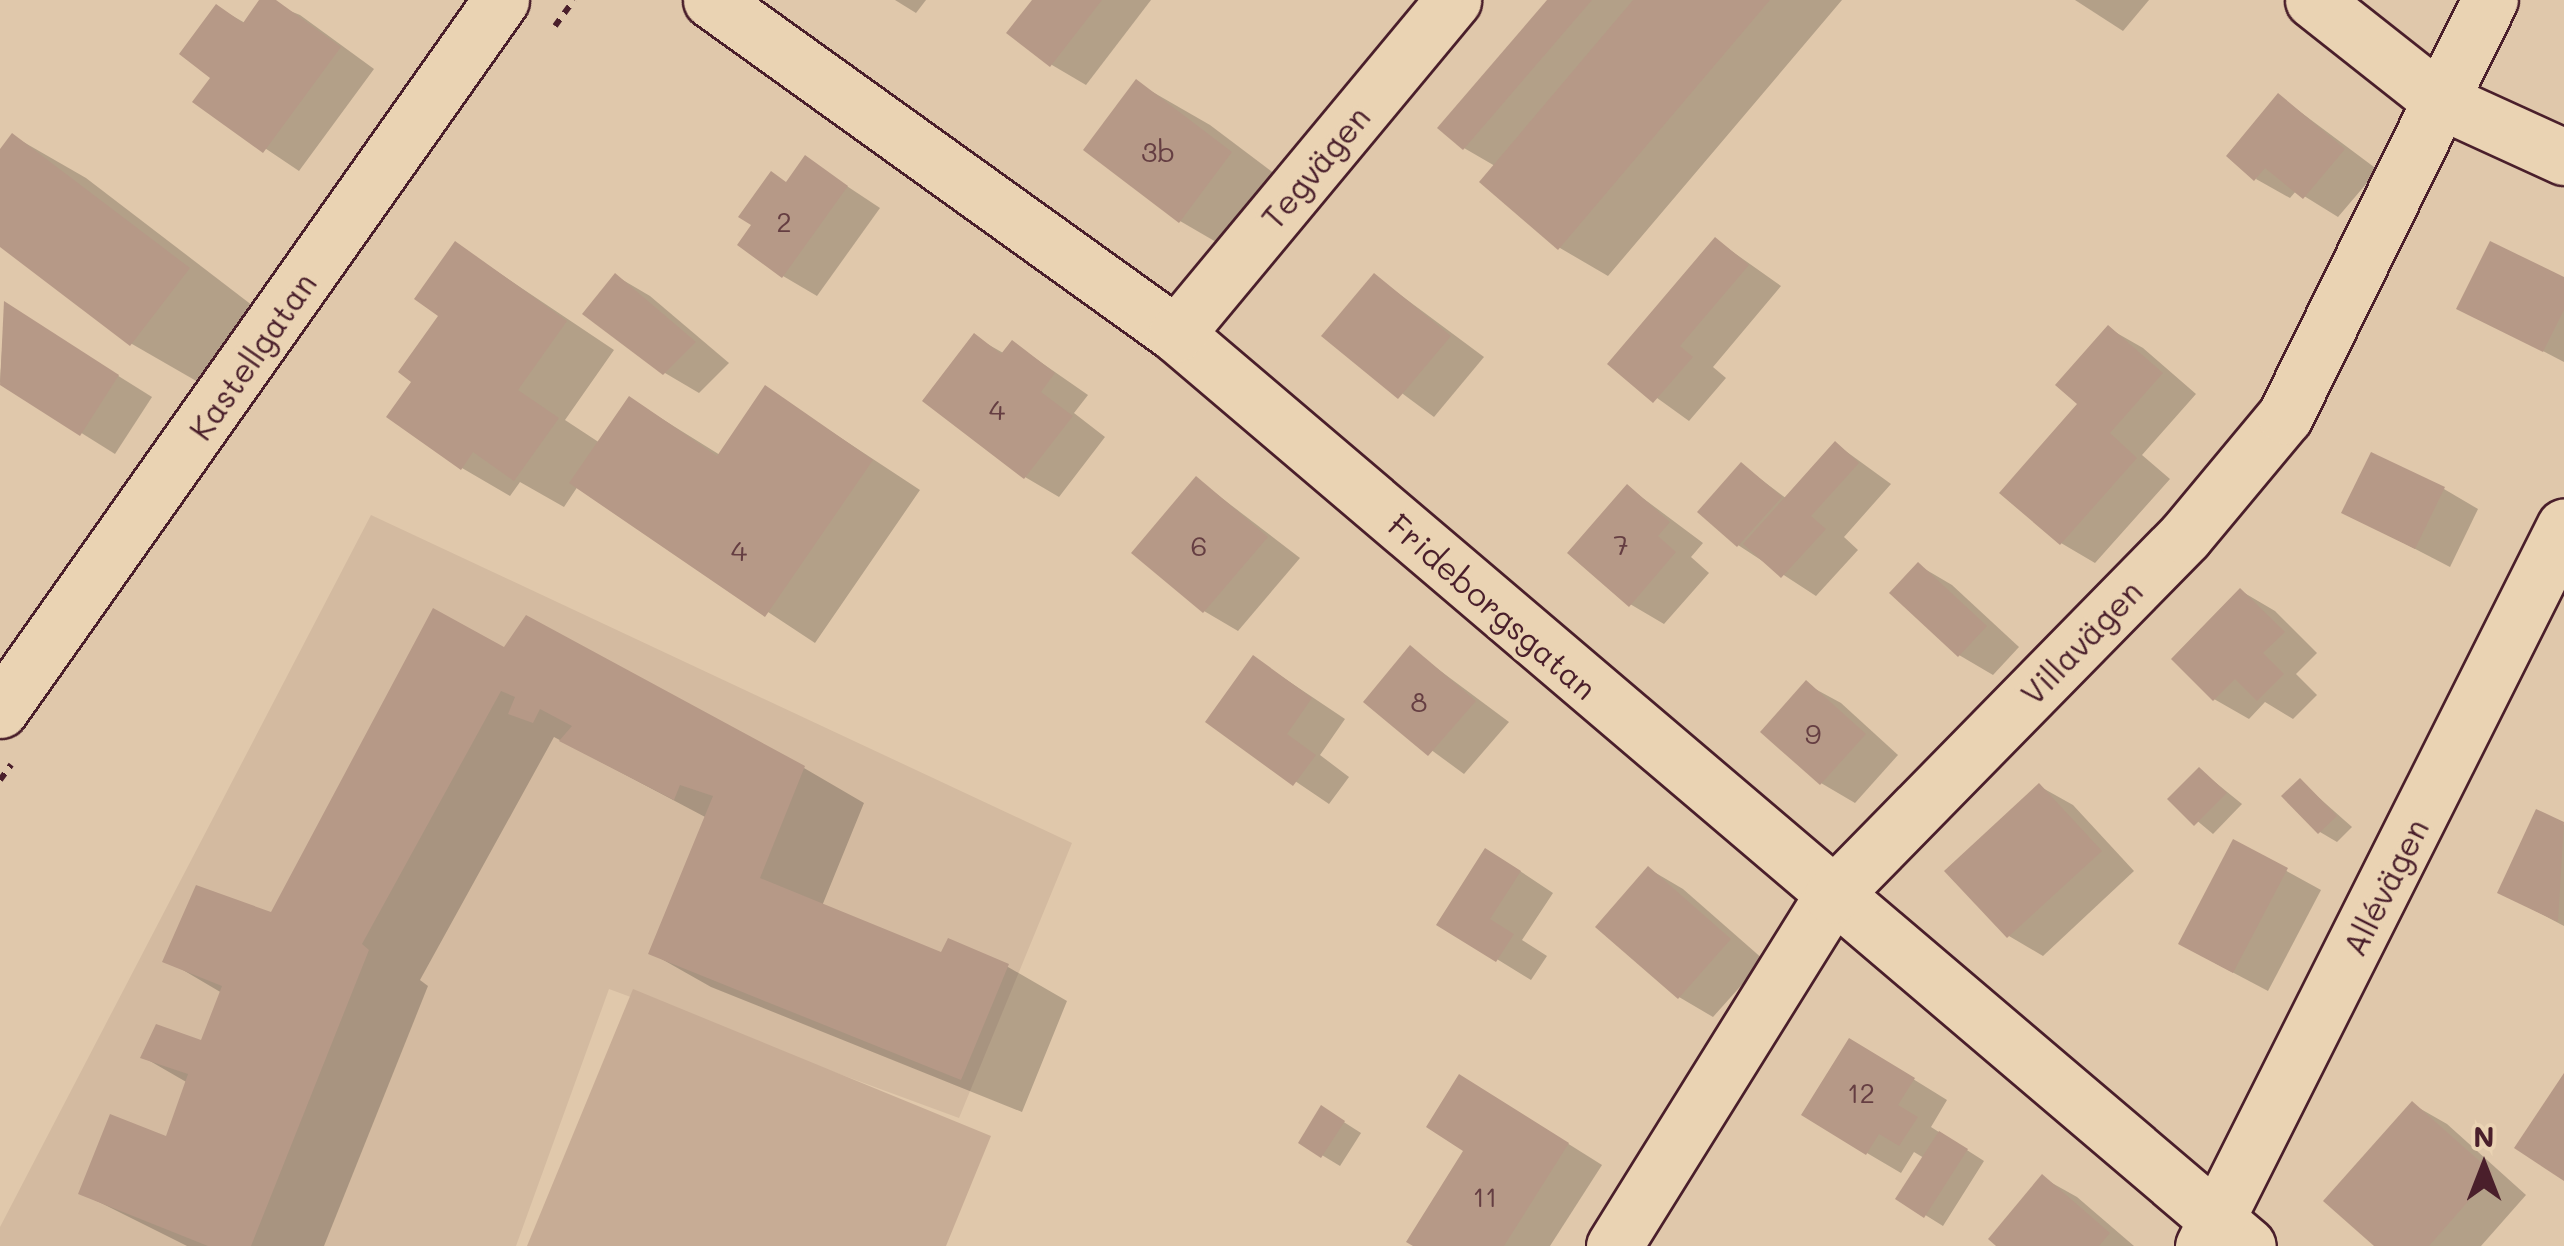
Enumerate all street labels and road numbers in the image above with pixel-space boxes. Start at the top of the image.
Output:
street label: Tegvägen [1253,98,1377,236]
street label: Kastellgatan [180,265,324,447]
street label: Frideborgsgatan [1381,505,1605,707]
street label: Villavägen [2012,572,2150,712]
street label: Allévägen [2334,812,2436,962]

